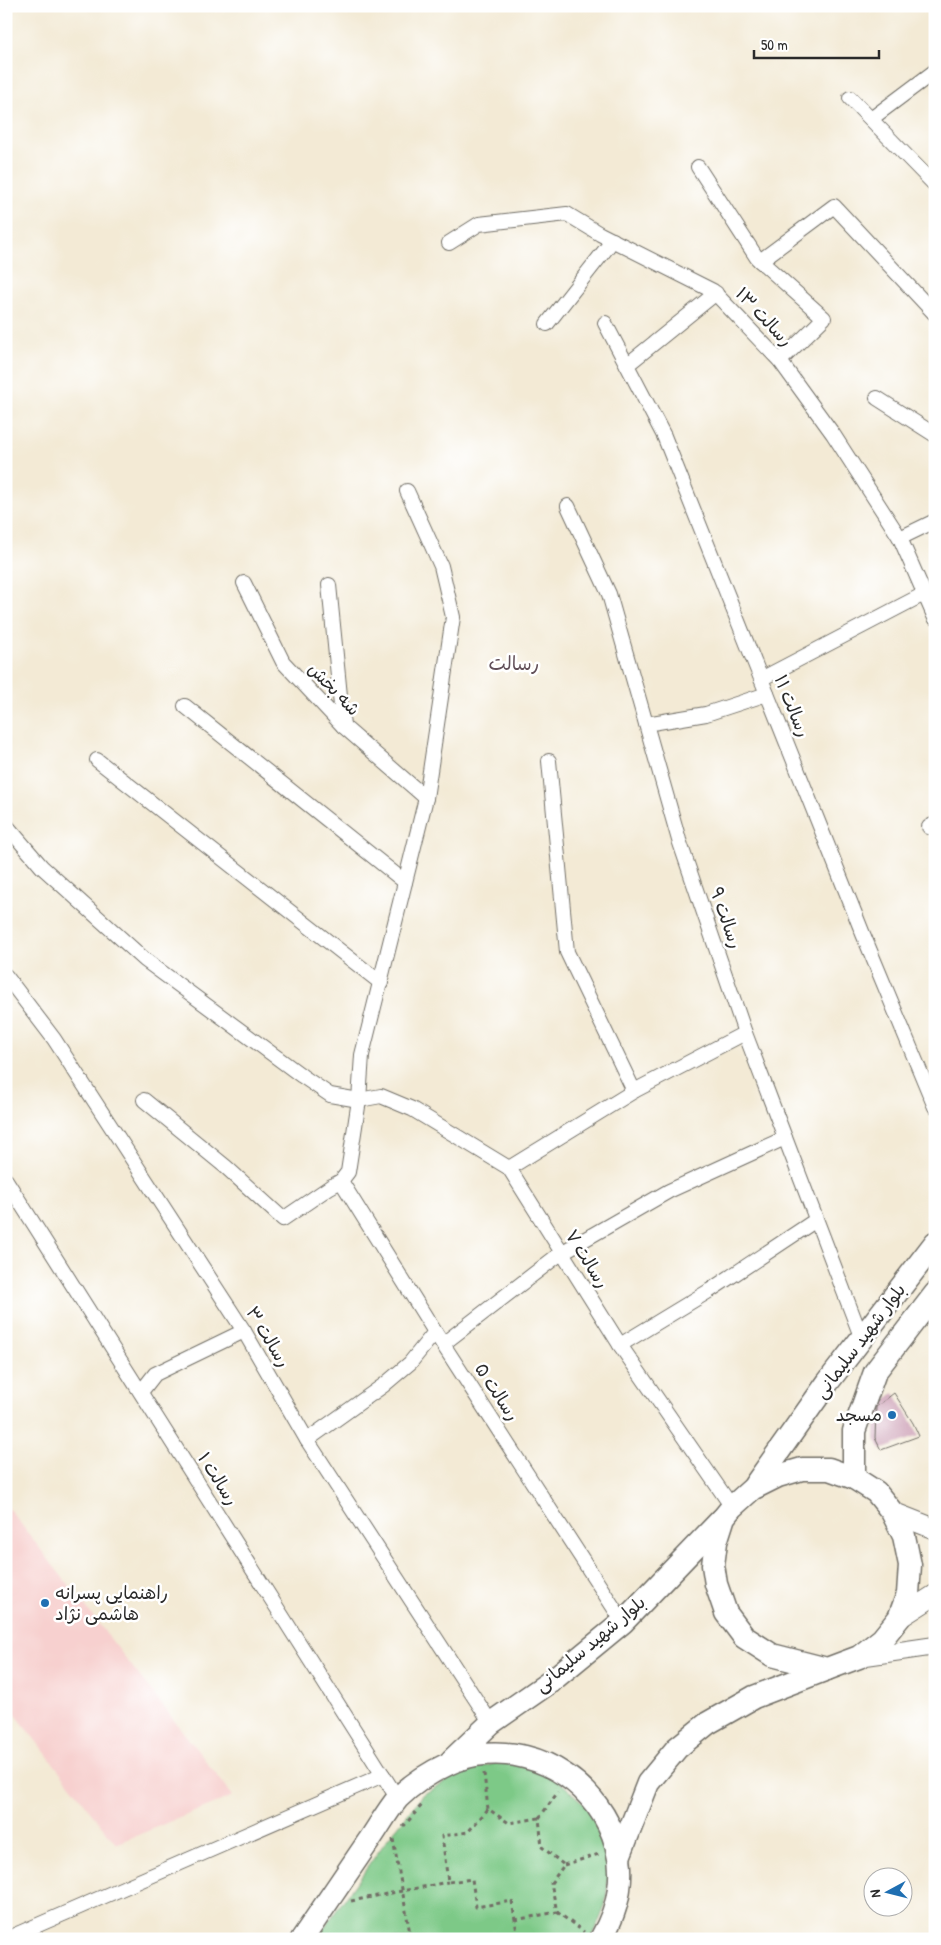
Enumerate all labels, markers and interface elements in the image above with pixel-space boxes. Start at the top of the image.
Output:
scale bar [754,28,878,60]
text: 50 m [761,34,788,55]
street label: رسالت ۱۳ [730,281,799,352]
district label: رسالت [489,650,540,676]
street label: شه بخش [303,656,366,721]
street label: رسالت ۱۱ [769,671,816,741]
street label: رسالت ۹ [704,884,749,952]
street label: رسالت ۷ [560,1224,615,1293]
street label: بلوار شهید سلیمانی [808,1278,911,1403]
street label: رسالت ۳ [240,1302,296,1372]
street label: رسالت ۵ [469,1358,526,1426]
place label: مسجد [836,1402,882,1427]
marker: مسجد [886,1409,898,1421]
street label: رسالت ۱ [192,1447,245,1510]
place label: راهنمایی پسرانه هاشمی نژاد [55,1580,168,1626]
street label: بلوار شهید سلیمانی [529,1590,651,1698]
marker: راهنمایی پسرانه هاشمی نژاد [39,1597,51,1609]
north arrow [864,1868,914,1918]
text: N [865,1888,884,1899]

